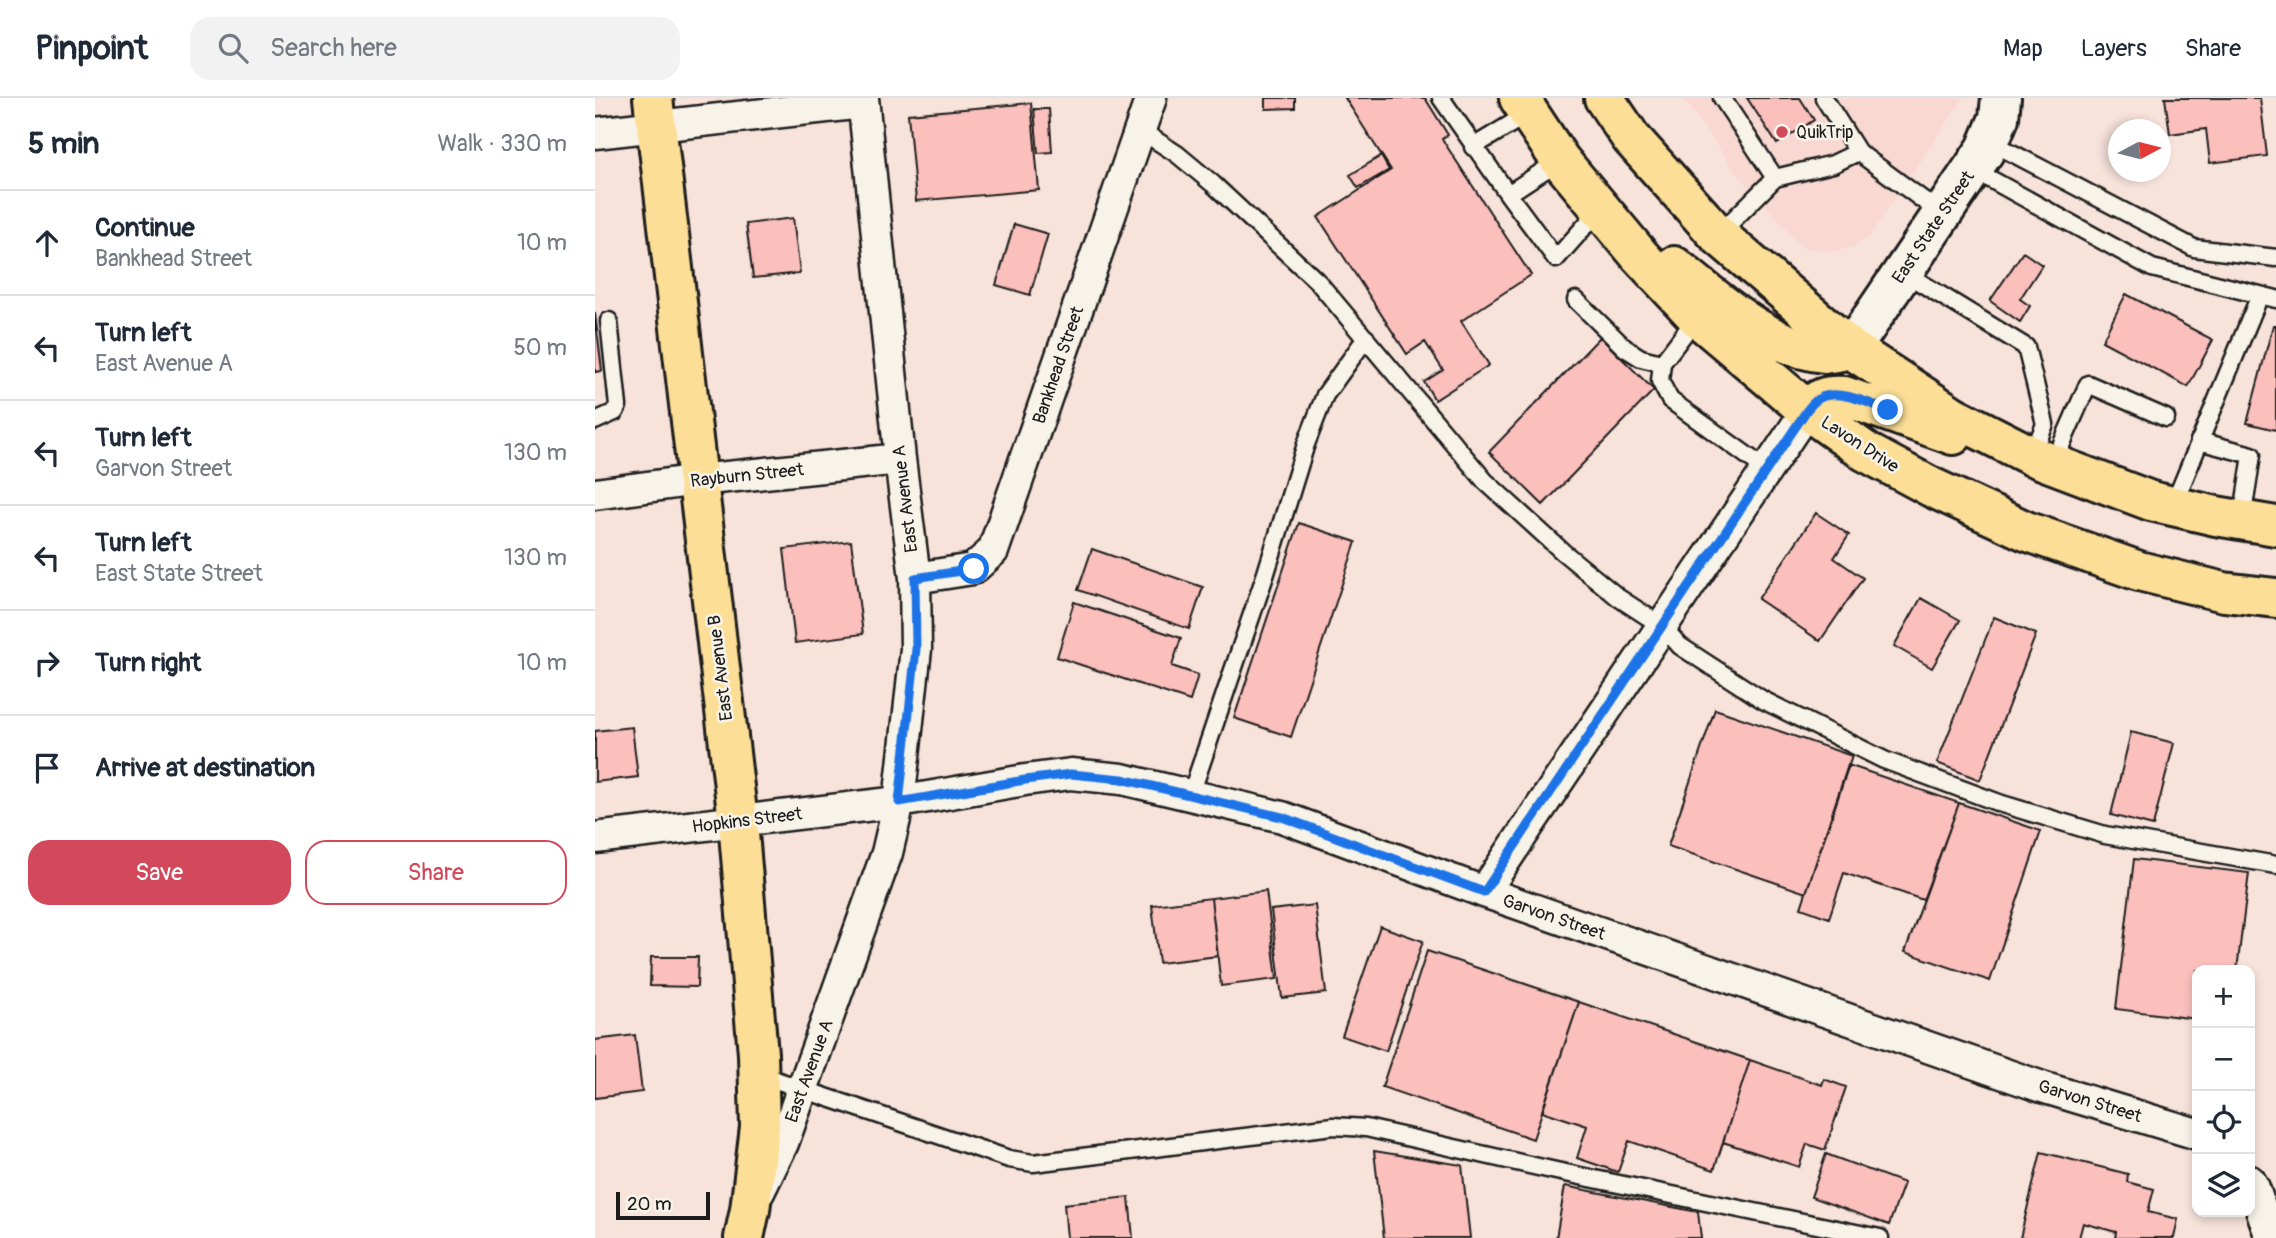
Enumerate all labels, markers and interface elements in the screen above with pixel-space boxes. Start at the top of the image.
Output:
search box [190,17,680,80]
text: Pinpoint [35,28,148,69]
icon: search [214,29,252,67]
text: Search here [270,32,397,64]
text: Map [2003,34,2043,63]
text: Layers [2081,34,2147,63]
text: Share [2185,34,2241,63]
north arrow [2108,119,2171,182]
place label: QuikTrip [1796,121,1854,144]
marker: QuikTrip [1774,124,1790,140]
text: 5 min [28,125,99,162]
text: Walk · 330 m [437,129,567,158]
street label: East State Street [1887,166,1980,288]
text: Continue [95,212,195,244]
icon: ahead [28,224,66,262]
text: 10 m [517,228,567,257]
text: Bankhead Street [95,244,252,273]
street label: Bankhead Street [1028,303,1090,427]
text: Turn left [95,317,191,349]
icon: left [28,329,66,367]
text: 50 m [513,333,567,362]
text: East Avenue A [95,349,233,378]
route end [1872,394,1903,425]
street label: Lavon Drive [1816,411,1903,478]
text: Turn left [95,422,191,454]
icon: left [28,434,66,472]
text: 130 m [504,438,567,467]
street label: East Avenue A [887,444,923,554]
text: Garvon Street [95,454,232,483]
street label: Rayburn Street [689,458,806,493]
text: Turn left [95,527,191,559]
icon: left [28,539,66,577]
text: 130 m [504,543,567,572]
route start [958,553,989,584]
text: East State Street [95,559,263,588]
street label: East Avenue B [703,614,738,722]
icon: right [28,644,66,682]
text: Turn right [95,647,201,679]
text: 10 m [517,648,567,677]
icon: arrive [28,749,66,787]
text: Arrive at destination [95,752,315,784]
street label: Hopkins Street [691,802,804,839]
button: Save [28,840,291,905]
button: Share [305,840,567,905]
street label: Garvon Street [1499,889,1609,946]
map controls [2192,965,2255,1217]
button: + [2192,965,2255,1028]
street label: East Avenue A [780,1016,839,1126]
button: − [2192,1028,2255,1091]
street label: Garvon Street [2035,1075,2145,1128]
button: locate [2192,1091,2255,1154]
button: layers [2192,1154,2255,1217]
scale bar [616,1189,711,1221]
text: 20 m [627,1192,672,1216]

